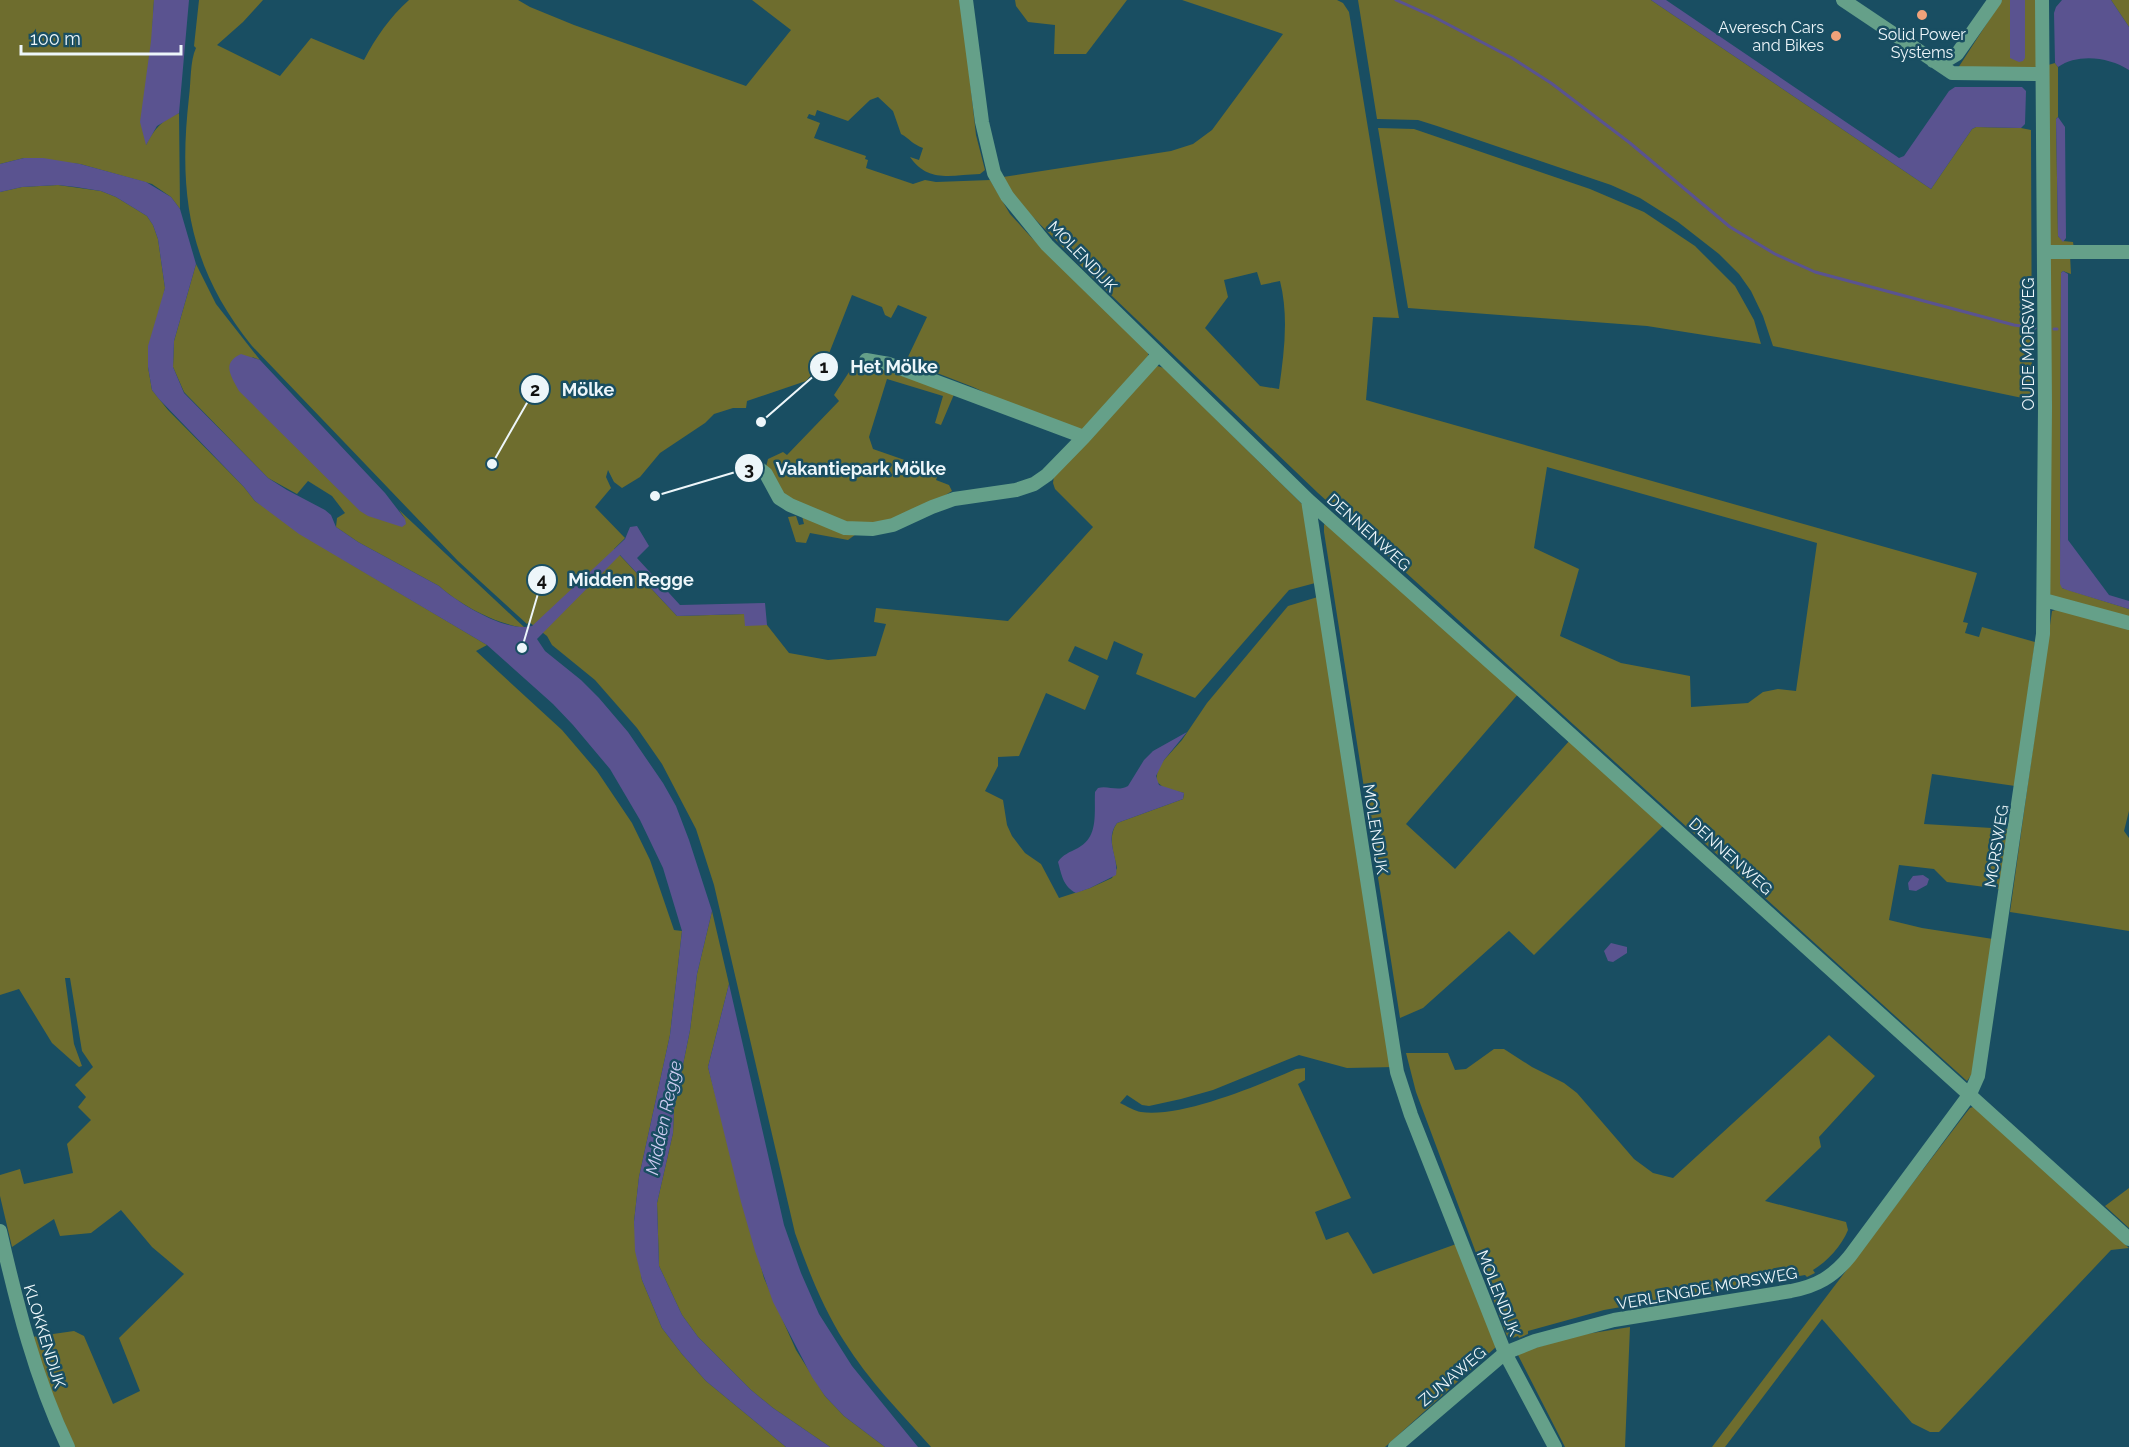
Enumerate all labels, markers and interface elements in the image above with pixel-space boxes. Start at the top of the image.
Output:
marker: Solid Power Systems [1915,8,1929,22]
scale bar [21,18,182,56]
place label: Averesch Cars and Bikes [1718,18,1824,55]
place label: Solid Power Systems [1878,25,1966,62]
text: 100 m [30,28,81,49]
marker: Averesch Cars and Bikes [1829,29,1843,43]
street label: MOLENDIJK [1044,217,1122,296]
street label: OUDE MORSWEG [2019,277,2038,411]
callout: Het Mölke [809,349,950,385]
text: 1 [820,356,829,377]
text: Het Mölke [850,356,938,377]
callout: Mölke [520,371,626,407]
text: 2 [530,379,540,400]
text: Mölke [562,379,614,400]
callout: Vakantiepark Mölke [734,450,959,486]
text: 3 [744,458,754,479]
text: Vakantiepark Mölke [776,458,946,479]
street label: DENNENWEG [1323,490,1414,575]
callout: Midden Regge [527,562,706,598]
text: 4 [537,569,547,590]
text: Midden Regge [568,569,694,590]
street label: MOLENDIJK [1359,783,1392,876]
street label: MORSWEG [1981,803,2012,889]
street label: DENNENWEG [1685,814,1776,899]
water label: Midden Regge [641,1058,686,1177]
street label: MOLENDIJK [1473,1247,1525,1340]
street label: VERLENGDE MORSWEG [1615,1263,1799,1314]
street label: KLOKKENDIJK [20,1282,69,1391]
street label: ZUNAWEG [1415,1343,1490,1410]

